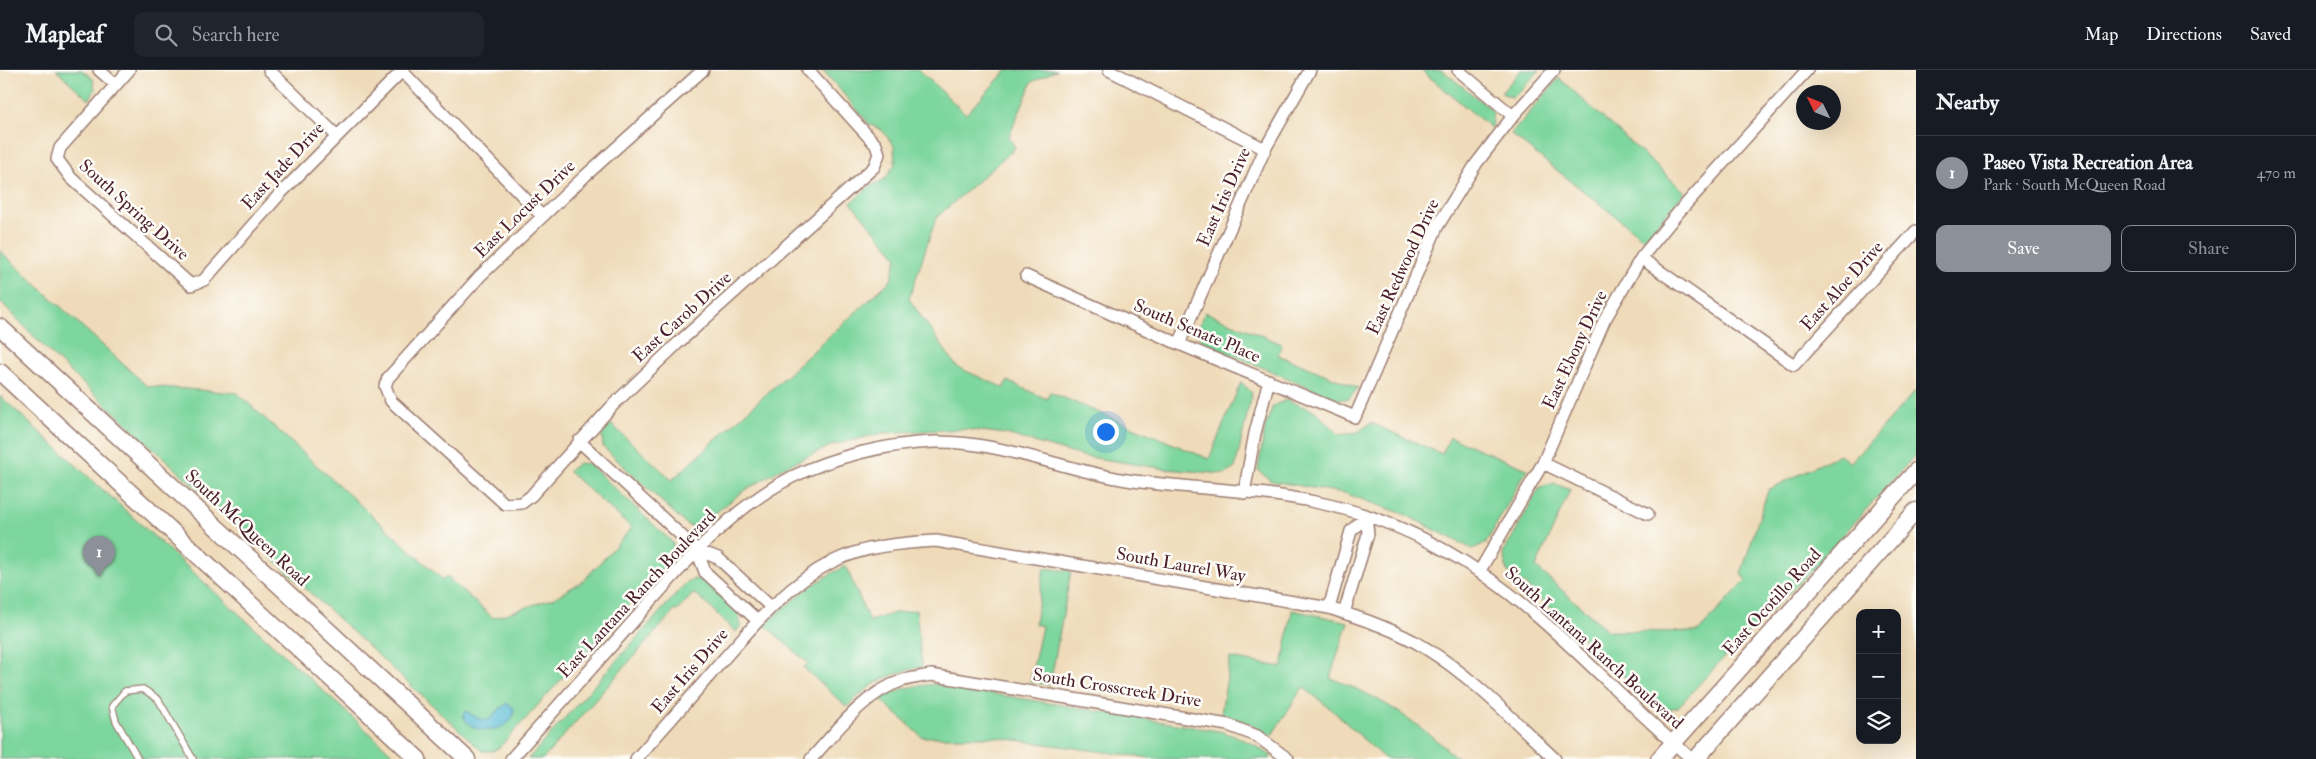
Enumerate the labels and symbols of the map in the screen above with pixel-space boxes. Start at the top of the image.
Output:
north arrow [1796,85,1841,130]
street label: East Jade Drive [236,117,330,215]
street label: East Iris Drive [1192,143,1256,250]
street label: South Spring Drive [74,154,194,266]
street label: East Locust Drive [470,155,581,263]
street label: East Redwood Drive [1361,195,1445,339]
street label: East Aloe Drive [1796,236,1889,336]
street label: East Carob Drive [628,266,737,368]
street label: East Ebony Drive [1537,286,1613,413]
street label: South Senate Place [1130,294,1264,368]
your location [1093,419,1119,445]
street label: South McQueen Road [180,464,314,592]
street label: East Lantana Ranch Boulevard [553,505,721,683]
pin: 1 [83,536,115,577]
street label: South Laurel Way [1114,542,1249,588]
street label: East Ocotillo Road [1718,543,1826,660]
street label: South Lantana Ranch Boulevard [1500,562,1688,734]
street label: East Iris Drive [647,623,734,719]
street label: South Crosscreek Drive [1031,663,1203,713]

